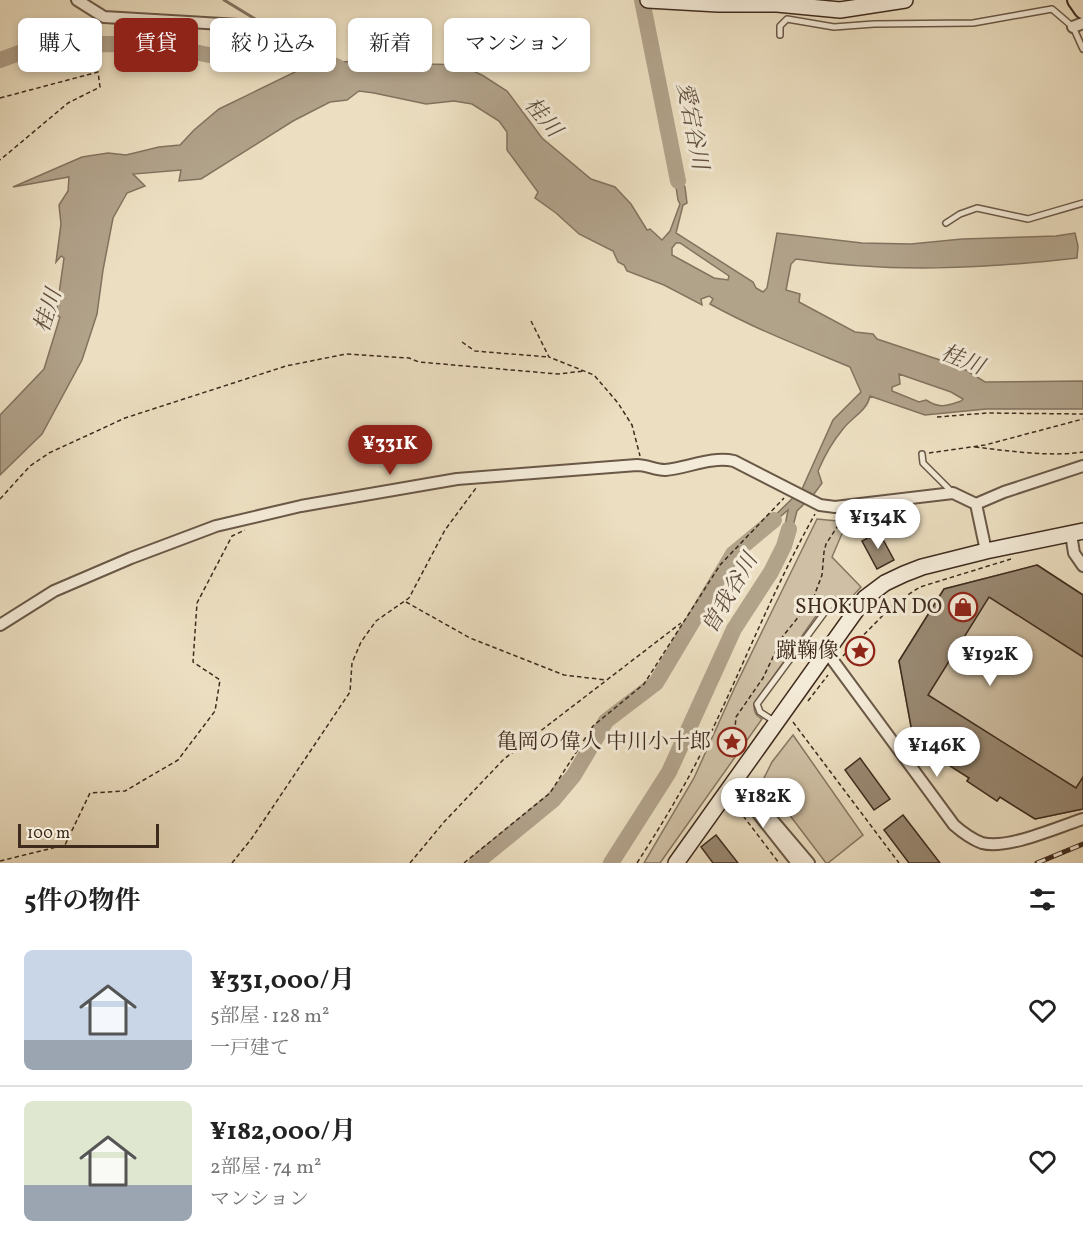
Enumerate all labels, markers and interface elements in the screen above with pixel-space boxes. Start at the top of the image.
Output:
chip: 購入 [18,18,102,72]
chip: 賃貸 [114,18,198,72]
chip: 絞り込み [210,18,336,72]
chip: 新着 [348,18,432,72]
chip: マンション [444,18,590,72]
water label: 愛宕谷川 [667,80,715,174]
water label: 桂川 [516,91,569,146]
water label: 桂川 [27,283,71,337]
water label: 桂川 [936,338,990,384]
pin: ¥331K [348,425,432,476]
text: ¥331K [362,430,418,458]
pin: ¥134K [836,499,920,550]
text: ¥134K [849,504,907,532]
water label: 曽我谷川 [696,546,767,640]
shop icon: SHOKUPAN DO [947,591,979,623]
place label: SHOKUPAN DO [795,593,942,622]
place icon: 蹴鞠像 [844,635,876,667]
pin: ¥192K [948,636,1032,687]
place label: 蹴鞠像 [776,637,839,666]
text: ¥192K [962,641,1018,669]
place icon: 亀岡の偉人 中川小十郎 [716,726,748,758]
pin: ¥146K [895,727,979,778]
place label: 亀岡の偉人 中川小十郎 [497,728,711,757]
text: ¥146K [908,732,966,760]
pin: ¥182K [721,778,805,829]
text: ¥182K [735,783,791,811]
scale bar [18,821,159,848]
text: 100 m [27,823,70,845]
icon: filters [1026,883,1059,916]
text: 5件の物件 [24,884,141,920]
text: ¥331,000/月 [210,963,355,999]
icon: home [72,974,144,1046]
icon: heart [1026,994,1059,1027]
text: 5部屋 · 128 m² [210,1003,329,1031]
text: 一戸建て [210,1035,290,1063]
text: ¥182,000/月 [210,1114,356,1150]
icon: home [72,1125,144,1197]
icon: heart [1026,1145,1059,1178]
text: 2部屋 · 74 m² [210,1154,321,1182]
text: マンション [210,1186,309,1214]

